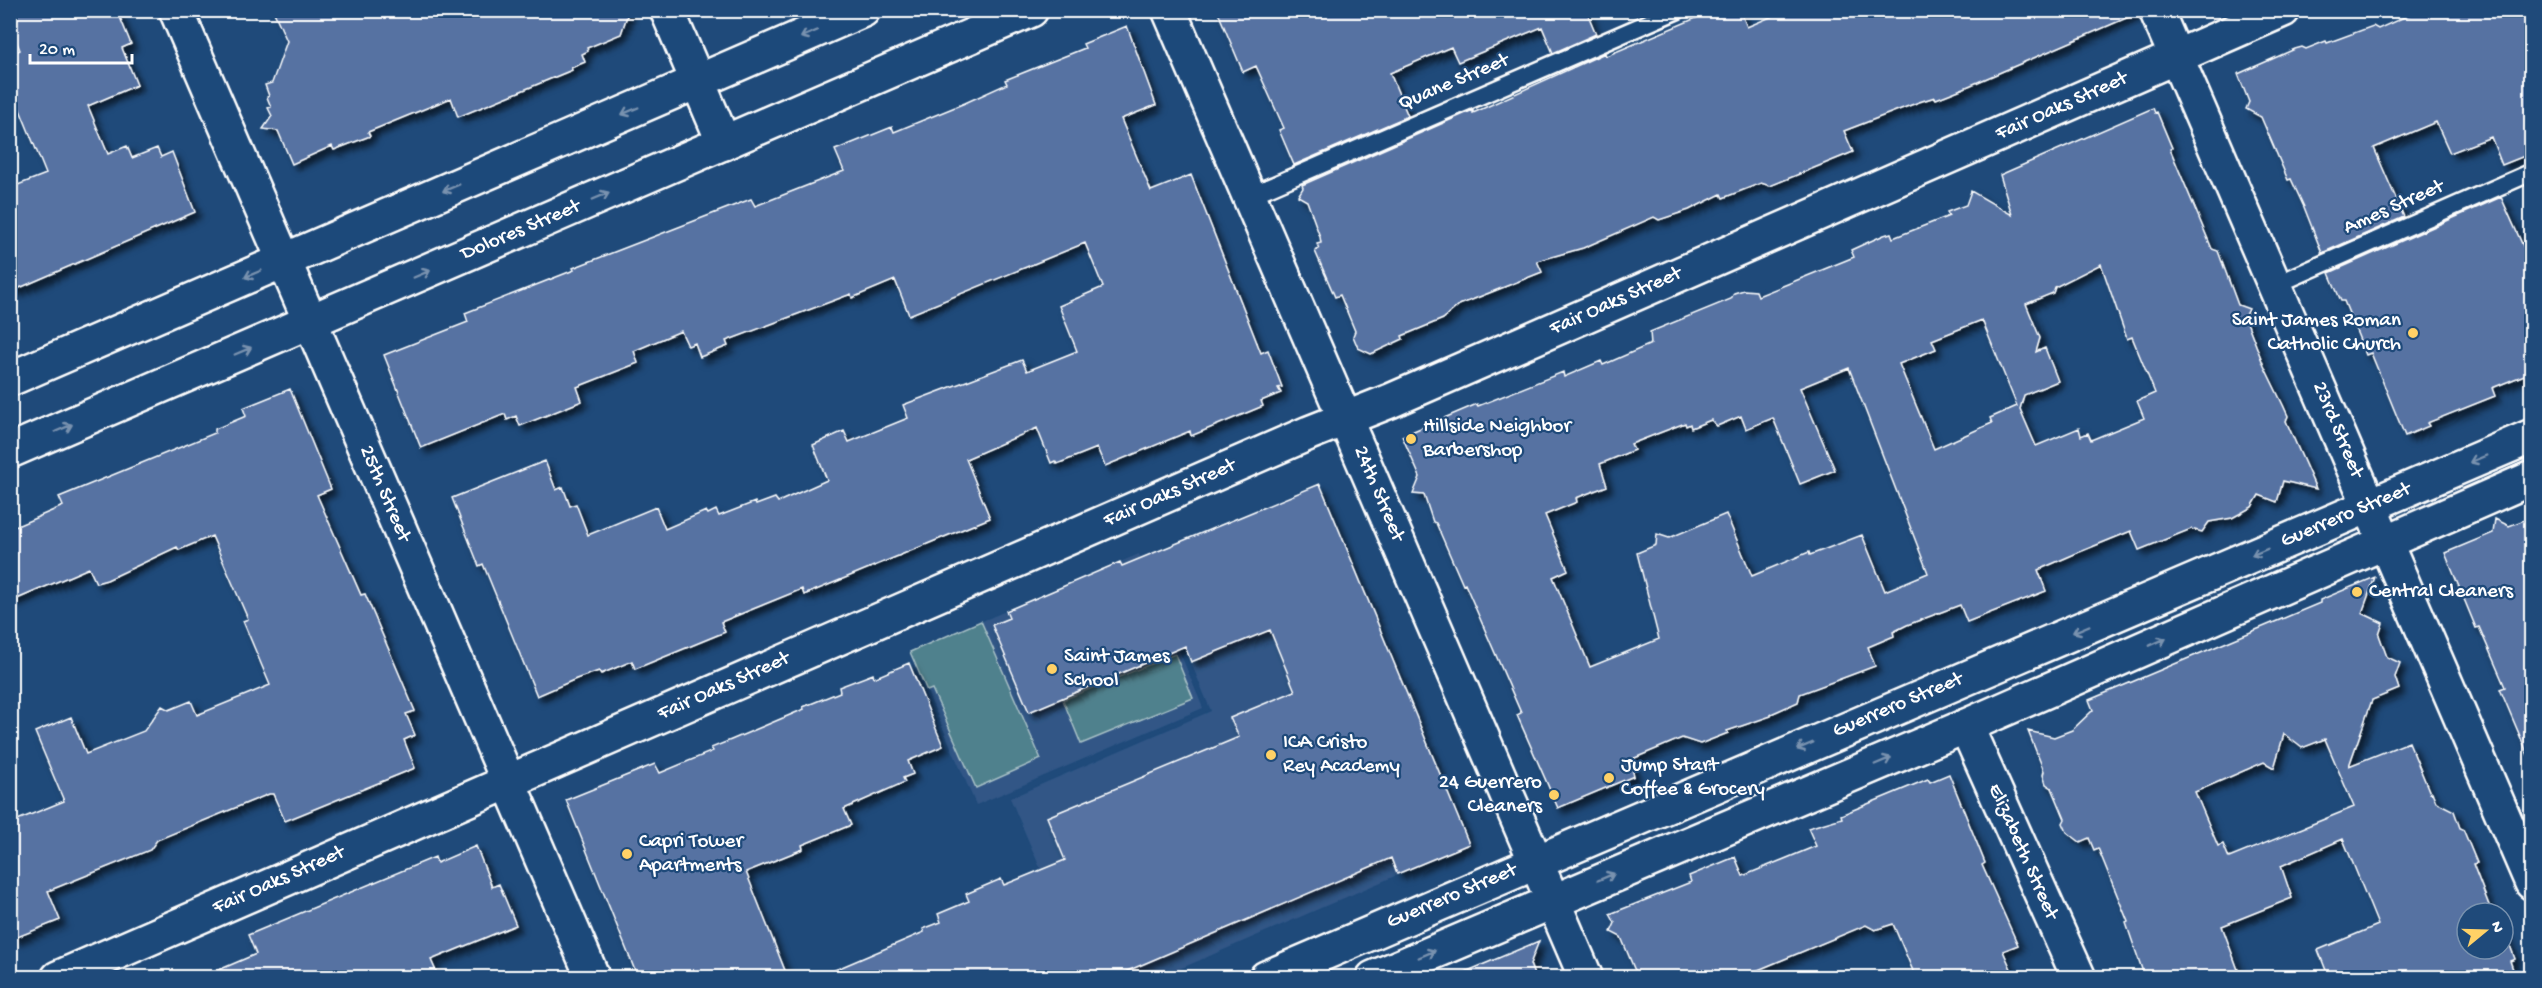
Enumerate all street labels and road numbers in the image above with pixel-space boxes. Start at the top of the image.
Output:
street label: Quane Street [1395,48,1515,117]
street label: Fair Oaks Street [1991,66,2134,148]
street label: Ames Street [2340,174,2450,241]
street label: Dolores Street [456,194,587,268]
street label: Fair Oaks Street [1545,261,1688,343]
street label: 23rd Street [2306,378,2369,484]
street label: 25th Street [353,442,416,548]
street label: 24th Street [1347,443,1410,548]
street label: Fair Oaks Street [1099,453,1242,535]
street label: Guerrero Street [2277,476,2417,555]
street label: Fair Oaks Street [653,646,796,728]
street label: Guerrero Street [1829,666,1969,745]
street label: Elizabeth Street [1981,780,2064,926]
street label: Fair Oaks Street [208,840,351,922]
street label: Guerrero Street [1383,857,1523,936]

